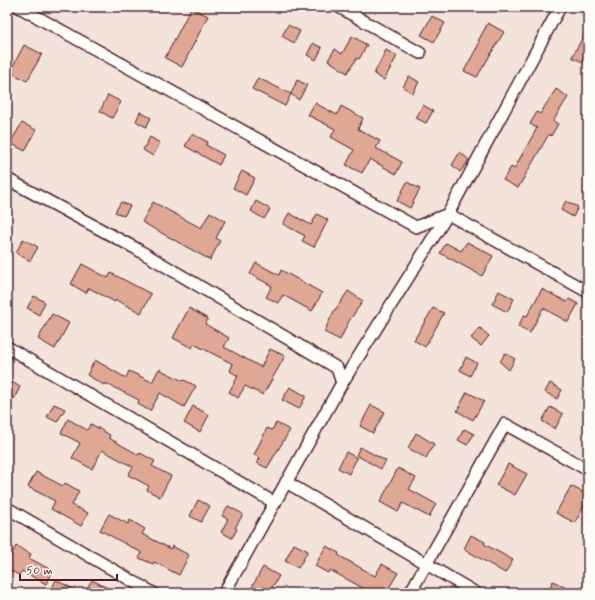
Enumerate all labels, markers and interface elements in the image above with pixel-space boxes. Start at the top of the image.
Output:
scale bar [20,556,117,582]
text: 50 m [26,563,53,579]

